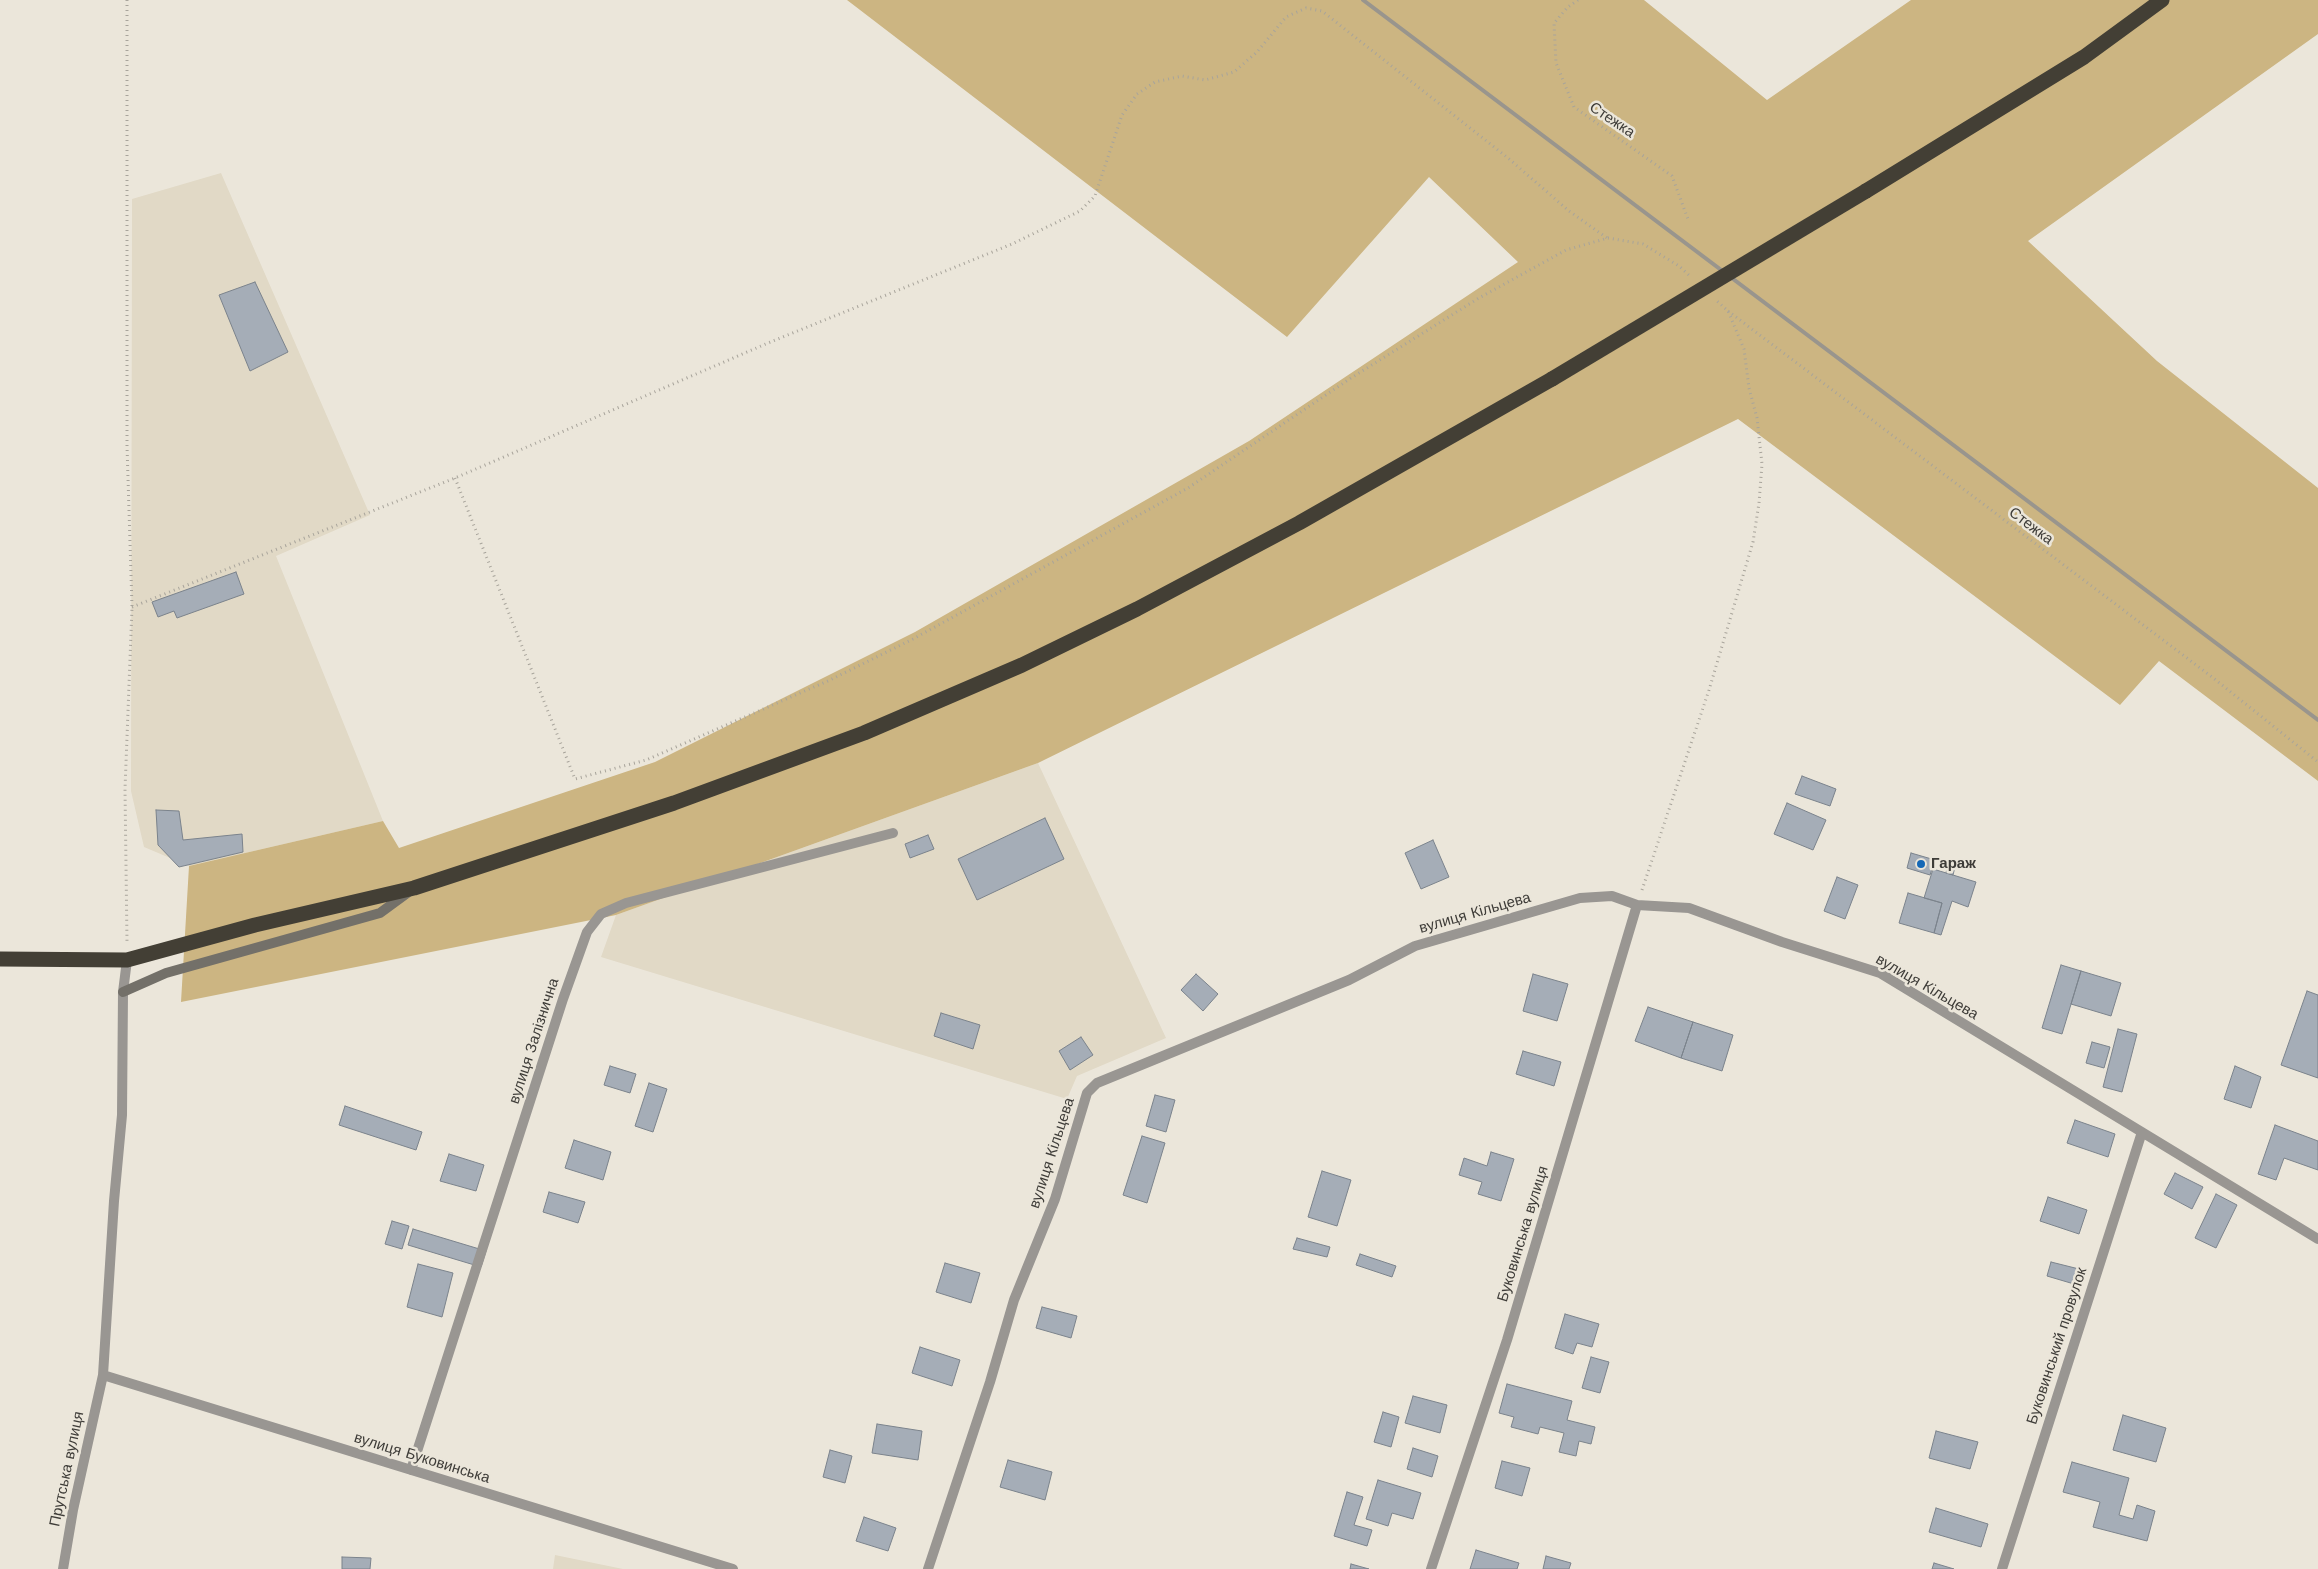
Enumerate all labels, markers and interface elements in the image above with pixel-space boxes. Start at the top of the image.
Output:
street label: Стежка [1586,98,1638,142]
street label: Стежка [2005,503,2057,549]
place label: Гараж [1931,855,1976,873]
marker: Гараж [1915,858,1927,870]
street label: вулиця Кільцева [1417,888,1533,938]
street label: вулиця Кільцева [1873,950,1981,1024]
street label: вулиця Залізнична [505,976,563,1106]
street label: вулиця Кільцева [1026,1095,1078,1211]
street label: Буковинська вулиця [1494,1164,1552,1304]
street label: Буковинський провулок [2023,1265,2091,1427]
street label: Прутська вулиця [46,1410,88,1528]
street label: вулиця Буковинська [352,1429,492,1487]

